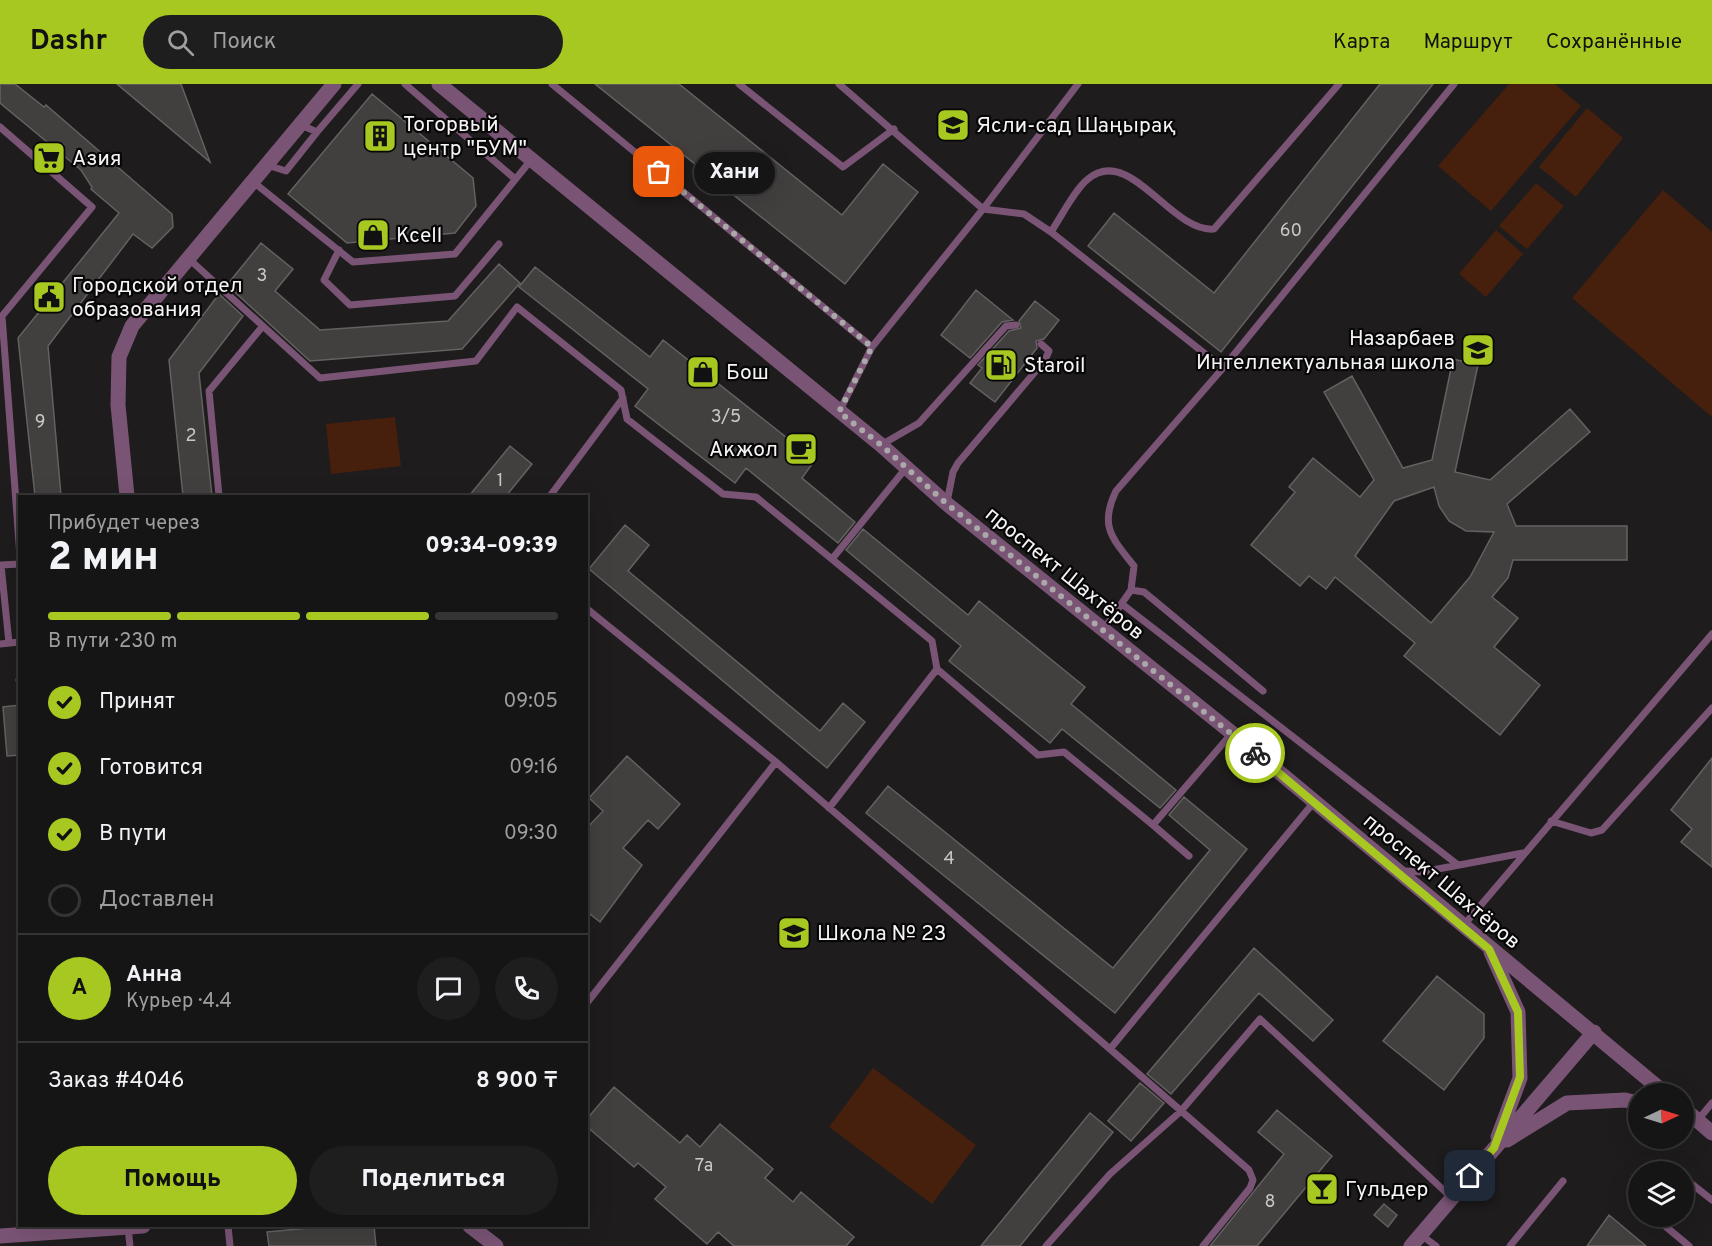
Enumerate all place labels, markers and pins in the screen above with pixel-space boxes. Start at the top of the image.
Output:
school or university icon: Ясли-сад Шаңырақ [935,107,971,143]
place label: Тогорвый центр "БУМ" [403,112,527,163]
place label: Ясли-сад Шаңырақ [976,113,1176,140]
building icon: Тогорвый центр "БУМ" [362,118,398,154]
supermarket icon: Азия [31,140,67,176]
place label: Азия [72,146,122,173]
pin [633,146,684,197]
callout: Хани [695,151,776,193]
shop icon: Kcell [355,217,391,253]
place label: Kcell [396,223,442,250]
place label: Городской отдел образования [72,273,243,324]
public building icon: Городской отдел образования [31,279,67,315]
place label: Назарбаев Интеллектуальная школа [1196,326,1455,377]
school or university icon: Назарбаев Интеллектуальная школа [1460,332,1496,368]
fuel station icon: Staroil [983,347,1019,383]
place label: Staroil [1024,353,1086,380]
shop icon: Бош [685,354,721,390]
place label: Бош [726,360,769,387]
cafe icon: Акжол [783,431,819,467]
place label: Акжол [709,437,778,464]
school or university icon: Школа № 23 [776,915,812,951]
place label: Школа № 23 [817,921,946,948]
pin [1444,1150,1495,1201]
bar icon: Гульдер [1304,1171,1340,1207]
place label: Гульдер [1345,1177,1428,1204]

